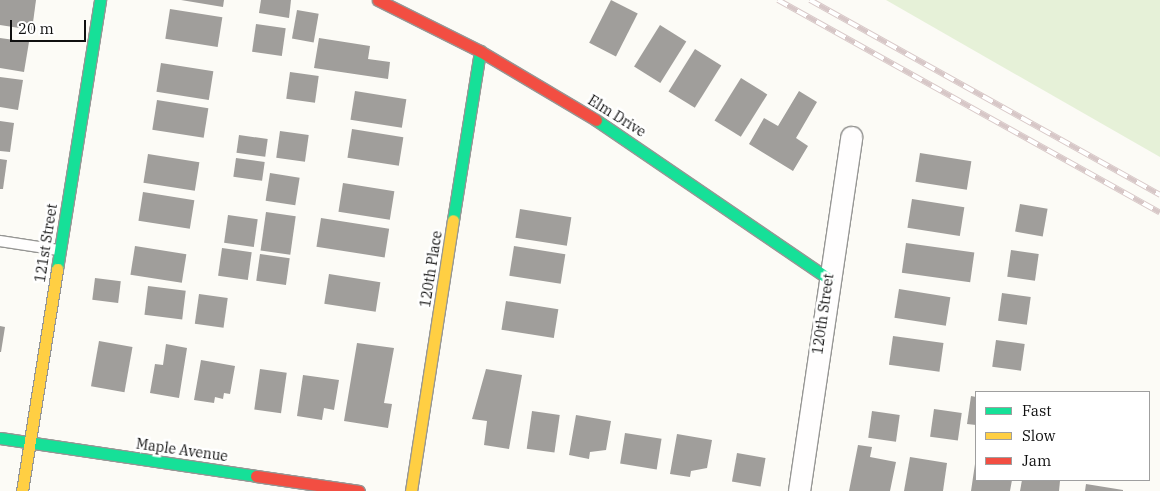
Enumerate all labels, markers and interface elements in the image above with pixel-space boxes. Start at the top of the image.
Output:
scale bar [12,10,89,42]
text: 20 m [18,19,54,38]
street label: Elm Drive [585,92,649,140]
street label: 121st Street [31,202,61,284]
street label: 120th Place [417,230,445,308]
street label: 120th Street [809,273,837,355]
legend [975,391,1150,481]
text: Fast [1022,401,1052,420]
text: Slow [1022,426,1055,445]
street label: Maple Avenue [135,435,229,465]
text: Jam [1022,451,1051,470]

